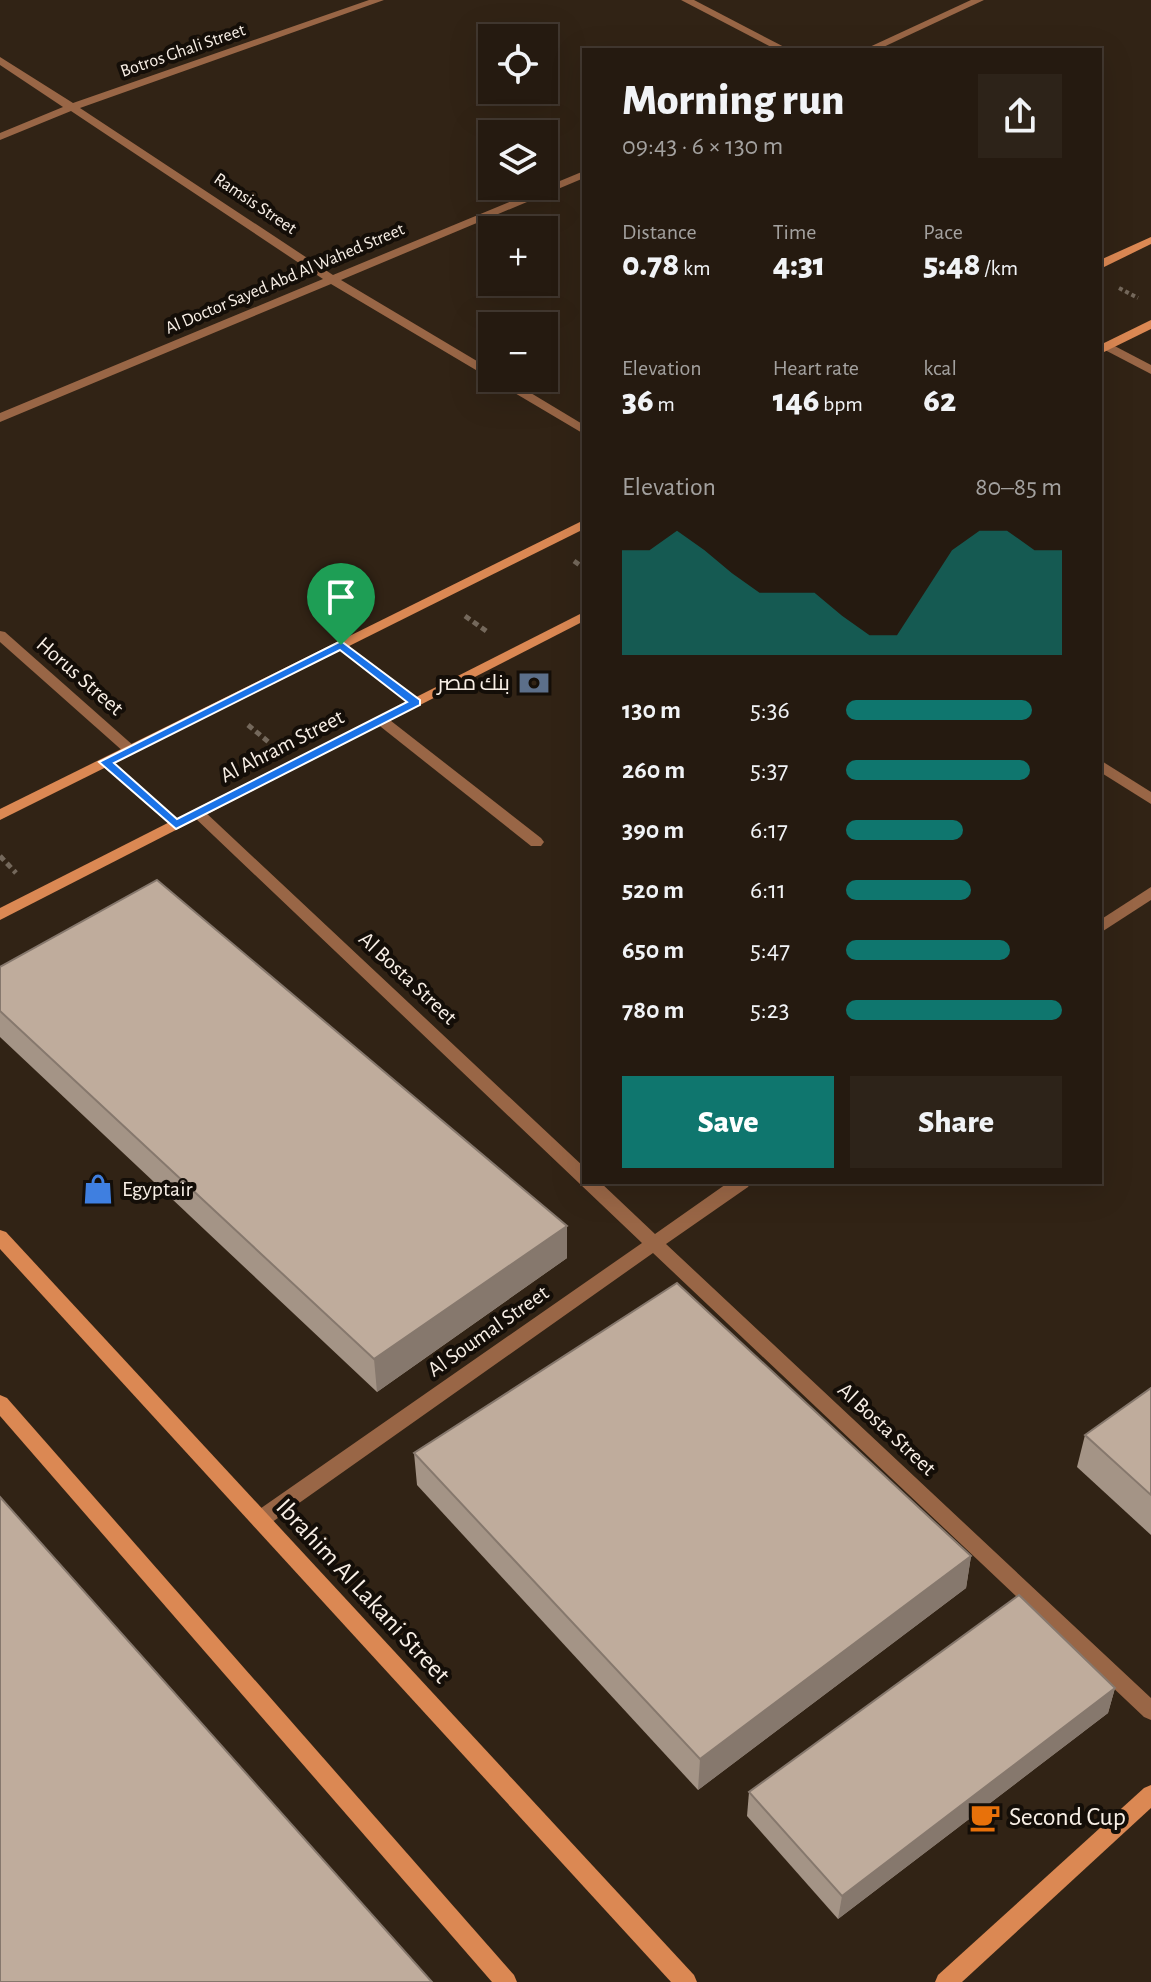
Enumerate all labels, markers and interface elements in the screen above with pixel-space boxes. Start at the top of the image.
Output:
street label: Botros Ghali Street [118,21,248,81]
map controls [478,24,558,392]
button: locate [478,24,558,104]
button: share [978,74,1062,158]
text: Morning run [622,79,845,123]
button: layers [478,120,558,200]
text: 09:43 · 6 × 130 m [622,133,783,159]
street label: Ramsis Street [211,170,300,238]
button: + [478,216,558,296]
street label: Al Doctor Sayed Abd Al Wahed Street [163,220,407,338]
text: Distance [622,221,697,243]
text: Time [773,221,817,243]
text: Pace [923,221,963,243]
text: 0.78 [622,248,679,282]
text: 4:31 [773,248,825,282]
text: 5:48 [923,248,981,282]
text: km [679,257,711,279]
text: /km [981,257,1018,279]
button: − [478,312,558,392]
text: Elevation [622,357,702,379]
text: Heart rate [773,357,859,379]
text: kcal [923,357,957,379]
text: 36 [622,384,654,418]
text: 146 [773,384,819,418]
text: 62 [923,384,956,418]
text: m [654,393,675,415]
text: bpm [819,393,863,415]
text: Elevation [622,474,716,500]
text: 80–85 m [975,474,1062,500]
pin [307,563,375,645]
icon: arrive [319,575,363,619]
street label: Horus Street [32,633,128,719]
bank icon: بنك مصر [517,666,551,700]
place label: بنك مصر [435,672,510,695]
text: 130 m [622,697,681,723]
text: 5:36 [750,697,790,723]
street label: Al Ahram Street [217,705,347,787]
text: 260 m [622,757,685,783]
text: 5:37 [750,757,788,783]
text: 390 m [622,817,684,843]
text: 6:17 [750,817,788,843]
text: 520 m [622,877,684,903]
text: 6:11 [750,877,786,903]
street label: Al Bosta Street [355,927,461,1029]
text: 650 m [622,937,684,963]
text: 5:47 [750,937,790,963]
text: 780 m [622,997,685,1023]
text: 5:23 [750,997,789,1023]
button: Save [622,1076,834,1168]
button: Share [850,1076,1062,1168]
shop icon: Egyptair [81,1172,115,1206]
place label: Egyptair [122,1178,193,1200]
street label: Al Soumal Street [423,1281,553,1381]
street label: Al Bosta Street [834,1378,940,1480]
street label: Ibrahim Al Lakani Street [271,1494,455,1688]
cafe icon: Second Cup [968,1800,1002,1834]
place label: Second Cup [1009,1804,1126,1830]

